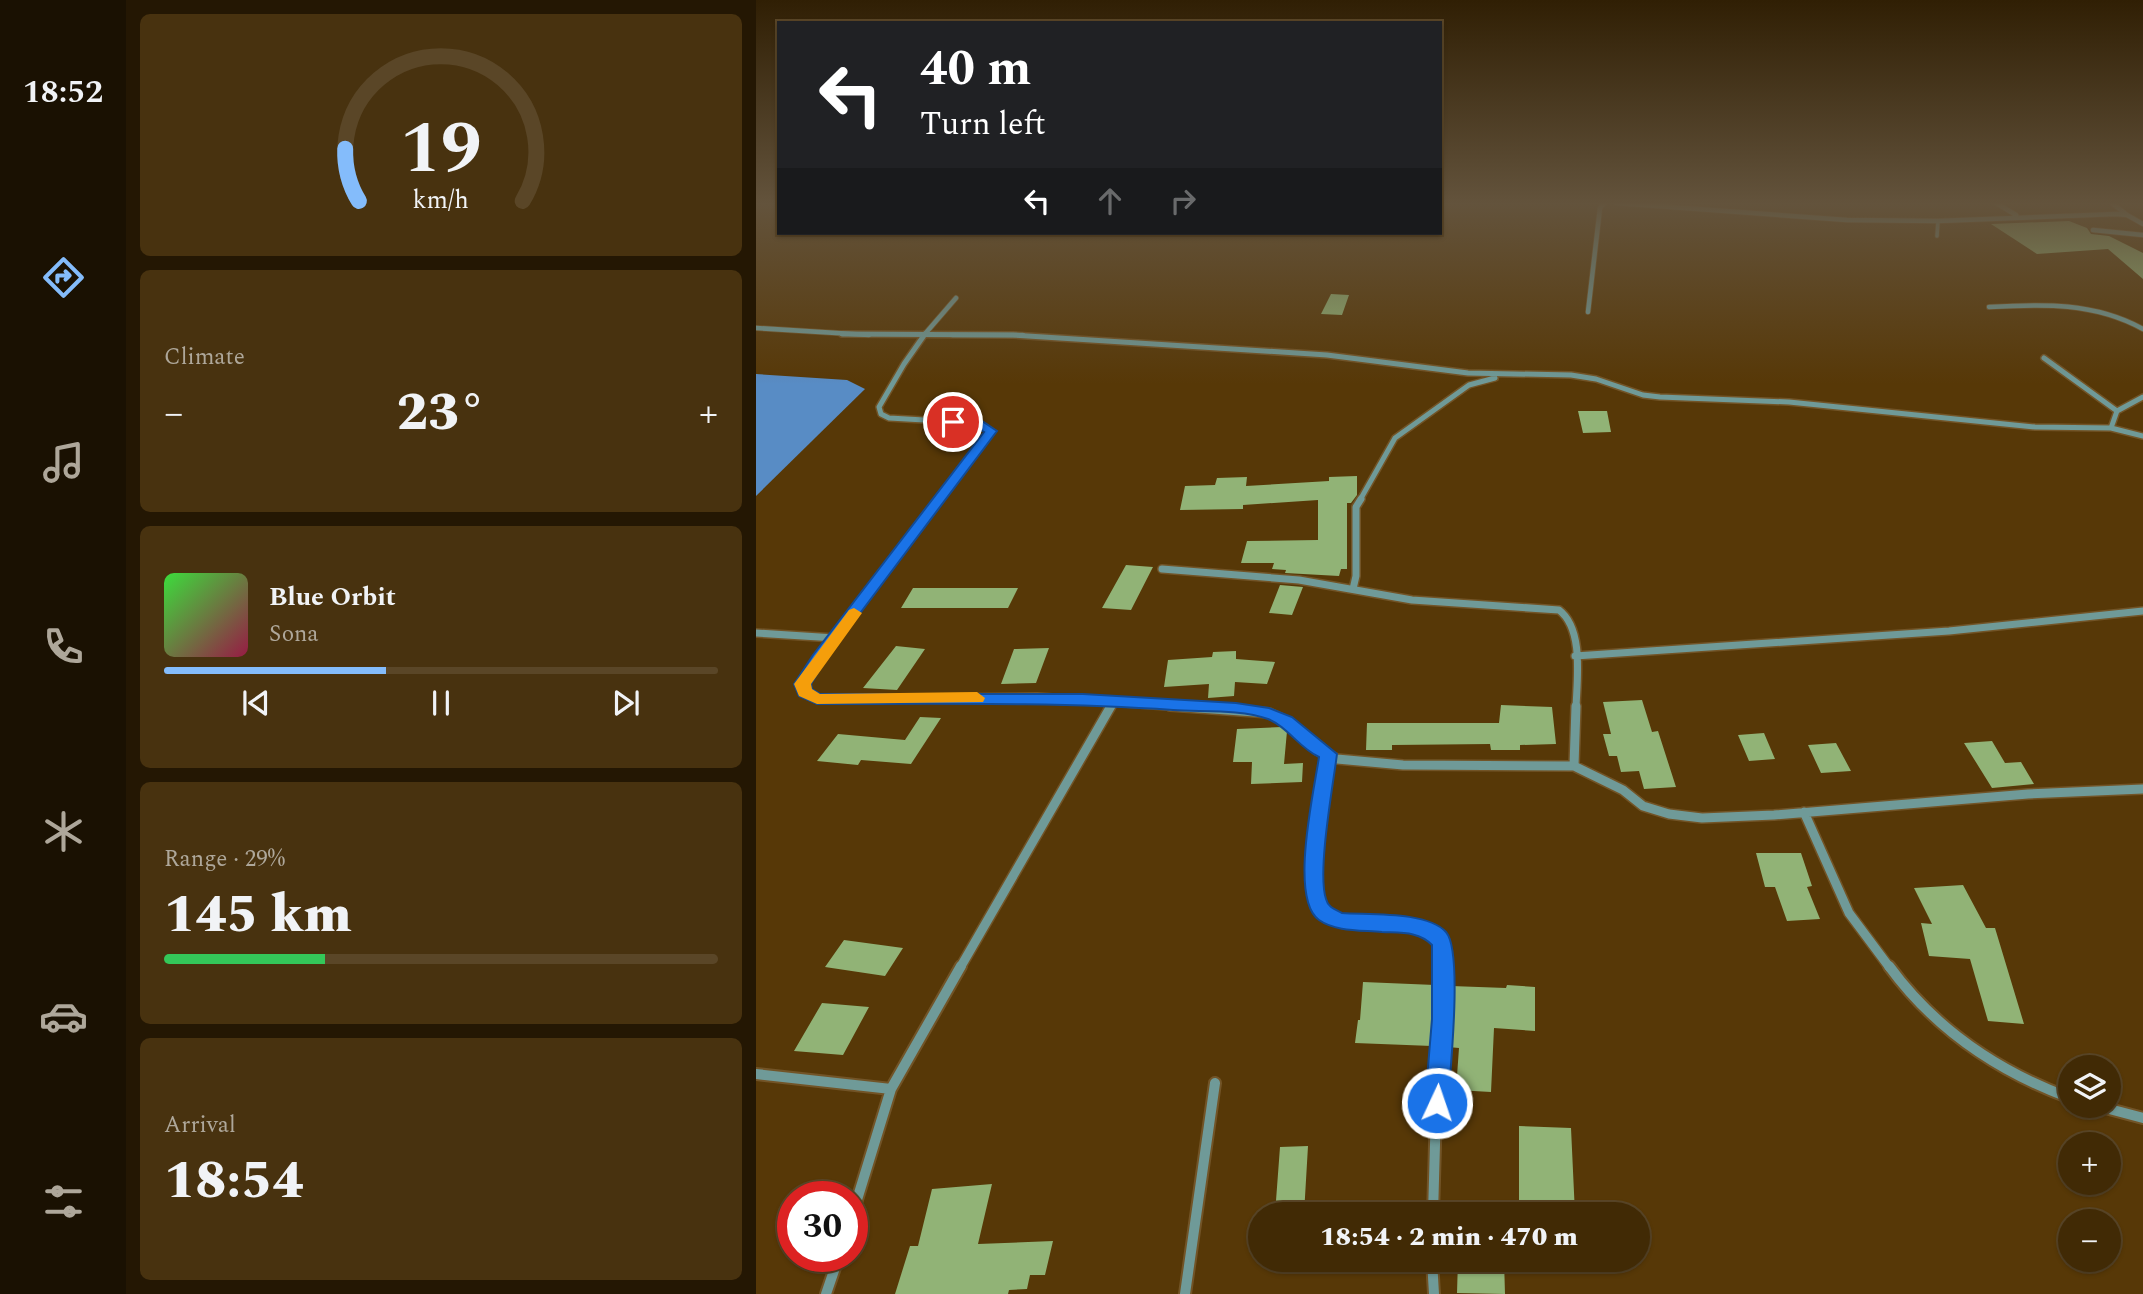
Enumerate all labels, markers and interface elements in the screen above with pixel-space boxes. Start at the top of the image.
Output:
text: 40 m [920,32,1031,107]
icon: left [805,49,896,140]
text: 18:52 [23,68,103,117]
text: 19 [400,94,482,205]
text: Turn left [920,100,1046,149]
text: km/h [413,182,469,220]
icon: left [1018,182,1056,220]
icon: ahead [1091,182,1129,220]
icon: right [1164,182,1202,220]
icon: directions [39,253,88,302]
text: Climate [164,340,245,375]
text: 23° [397,374,485,453]
text: − [164,385,183,443]
text: + [699,385,718,443]
pin [923,392,983,452]
icon: arrive [934,403,972,441]
icon: music [39,438,88,487]
text: Blue Orbit [269,577,396,617]
text: Sona [269,617,319,652]
icon: phone [39,622,88,671]
icon: previous [237,684,275,722]
icon: pause [422,684,460,722]
icon: next [607,684,645,722]
icon: climate [39,807,88,856]
text: Range · 29% [164,842,285,877]
text: 145 km [164,876,352,955]
icon: car [39,992,88,1041]
map controls [2058,1055,2121,1272]
button: layers [2058,1055,2121,1118]
position arrow [1400,1066,1474,1140]
text: Arrival [164,1108,236,1143]
button: + [2058,1132,2121,1195]
text: 18:54 [164,1142,303,1221]
icon: filters [39,1177,88,1226]
speed limit sign: 30 [777,1181,868,1272]
button: − [2058,1209,2121,1272]
text: 18:54 · 2 min · 470 m [1320,1217,1578,1257]

